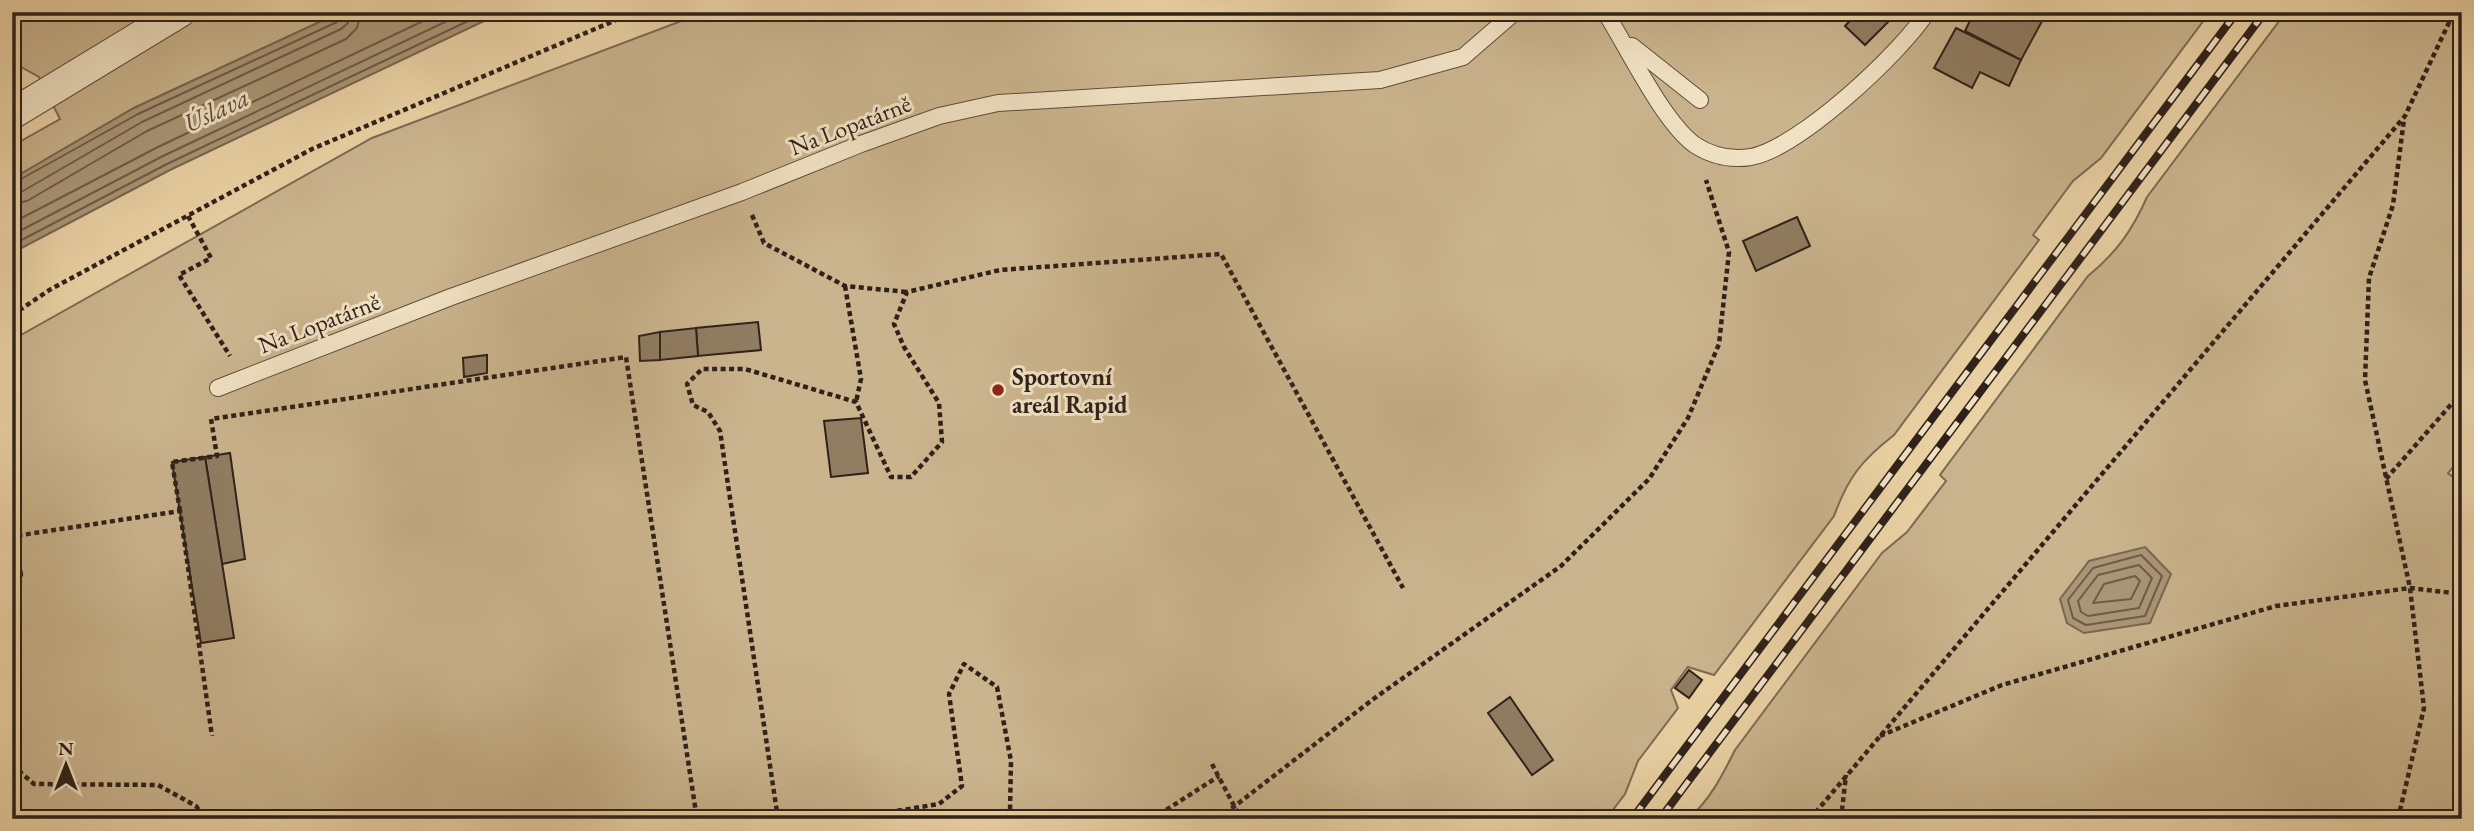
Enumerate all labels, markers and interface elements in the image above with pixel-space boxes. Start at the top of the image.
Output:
water label: Úslava [178,80,254,140]
street label: Na Lopatárně [785,88,915,162]
street label: Na Lopatárně [254,286,384,360]
place label: Sportovní areál Rapid [1012,361,1128,420]
marker: Sportovní areál Rapid [990,382,1006,398]
north arrow [32,730,102,800]
text: N [58,736,74,761]

